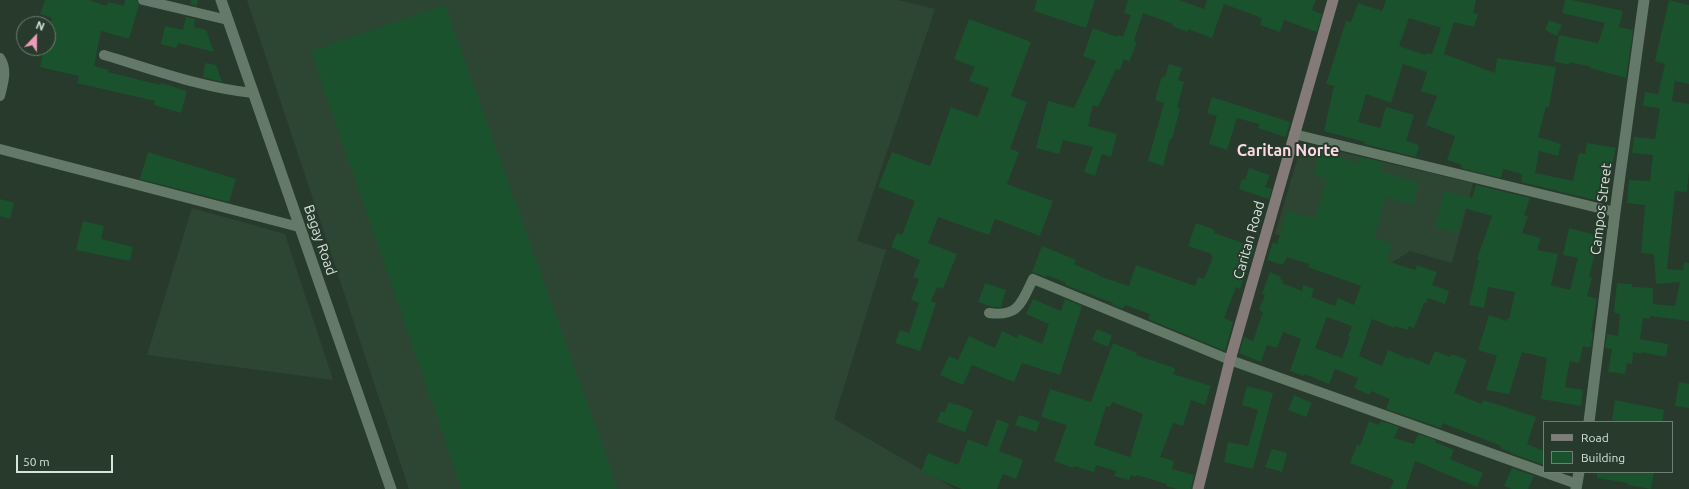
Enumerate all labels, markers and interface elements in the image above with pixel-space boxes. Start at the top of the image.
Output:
north arrow [16,16,56,56]
text: N [34,19,46,33]
district label: Caritan Norte [1237,141,1339,161]
street label: Campos Street [1587,162,1615,256]
street label: Caritan Road [1230,199,1268,281]
street label: Bagay Road [300,202,340,278]
legend [1543,421,1673,473]
text: Road [1581,431,1609,444]
scale bar [18,447,115,473]
text: Building [1581,451,1625,464]
text: 50 m [23,455,50,468]

